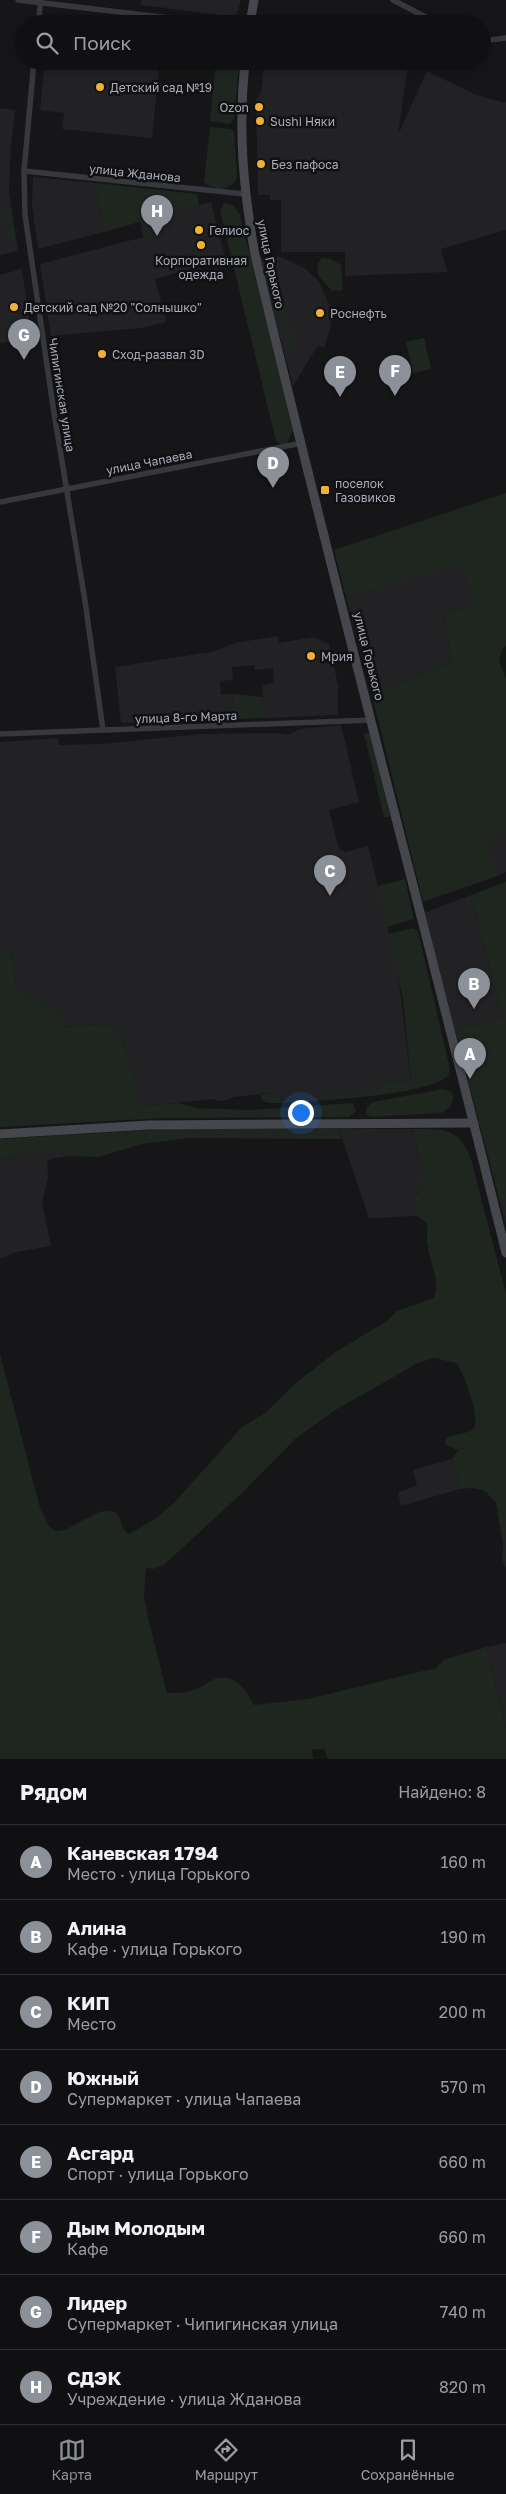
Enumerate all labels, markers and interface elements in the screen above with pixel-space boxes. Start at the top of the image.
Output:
search box [15,15,491,70]
icon: search [33,29,61,57]
text: Поиск [73,31,132,54]
place label: Детский сад №19 [110,80,212,95]
marker: Детский сад №19 [94,81,106,93]
place label: Ozon [220,100,249,115]
marker: Ozon [253,101,265,113]
place label: Sushi Няки [270,114,335,129]
marker: Sushi Няки [254,115,266,127]
place label: Без пафоса [271,157,339,172]
marker: Без пафоса [255,158,267,170]
street label: улица Жданова [88,161,182,185]
pin: H [141,195,173,236]
street label: улица Горького [254,218,288,310]
place label: Гелиос [209,223,250,238]
marker: Гелиос [193,224,205,236]
marker: Корпоративная одежда [195,239,207,251]
place label: Корпоративная одежда [155,253,247,282]
place label: Детский сад №20 "Солнышко" [24,300,202,315]
marker: Детский сад №20 "Солнышко" [8,301,20,313]
place label: Роснефть [330,306,387,321]
marker: Роснефть [314,307,326,319]
pin: G [8,319,40,360]
street label: Чипигинская улица [46,337,78,453]
place label: Сход-развал 3D [112,347,205,362]
marker: Сход-развал 3D [96,348,108,360]
pin: F [379,355,411,396]
pin: E [324,356,356,397]
street label: улица Чапаева [105,446,193,478]
pin: D [257,447,289,488]
place label: поселок Газовиков [335,476,396,505]
marker: поселок Газовиков [319,484,331,496]
street label: улица Горького [351,610,387,702]
place label: Мрия [321,649,353,664]
marker: Мрия [305,650,317,662]
street label: улица 8-го Марта [135,708,237,726]
pin: C [314,855,346,896]
pin: B [458,968,490,1009]
pin: A [454,1038,486,1079]
your location [288,1100,314,1126]
text: Рядом [20,1779,87,1805]
text: Найдено: 8 [398,1782,486,1802]
text: Каневская 1794 [67,1841,218,1864]
text: A [30,1852,42,1872]
text: 160 m [440,1852,486,1872]
text: Место · улица Горького [67,1864,250,1884]
text: Алина [67,1916,126,1939]
text: B [30,1927,42,1947]
text: 190 m [440,1927,486,1947]
text: Кафе · улица Горького [67,1939,242,1959]
text: КИП [67,1991,110,2014]
text: C [30,2002,42,2022]
text: 200 m [439,2002,486,2022]
text: Место [67,2014,116,2034]
text: Южный [67,2066,139,2089]
text: D [30,2077,42,2097]
text: 570 m [440,2077,486,2097]
text: Супермаркет · улица Чапаева [67,2089,301,2109]
text: Асгард [67,2141,134,2164]
text: E [31,2152,41,2172]
text: 660 m [439,2152,486,2172]
text: Спорт · улица Горького [67,2164,249,2184]
text: Дым Молодым [67,2216,205,2239]
text: F [31,2227,41,2247]
text: 660 m [439,2227,486,2247]
text: Кафе [67,2239,108,2259]
text: Лидер [67,2291,127,2314]
text: G [30,2302,42,2322]
text: 740 m [440,2302,486,2322]
text: Супермаркет · Чипигинская улица [67,2314,338,2334]
text: СДЭК [67,2366,122,2389]
text: H [30,2377,42,2397]
text: 820 m [439,2377,486,2397]
text: Учреждение · улица Жданова [67,2389,301,2409]
tab: Карта [51,2436,92,2483]
tab: Маршрут [195,2436,258,2483]
tab: Сохранённые [361,2436,455,2483]

